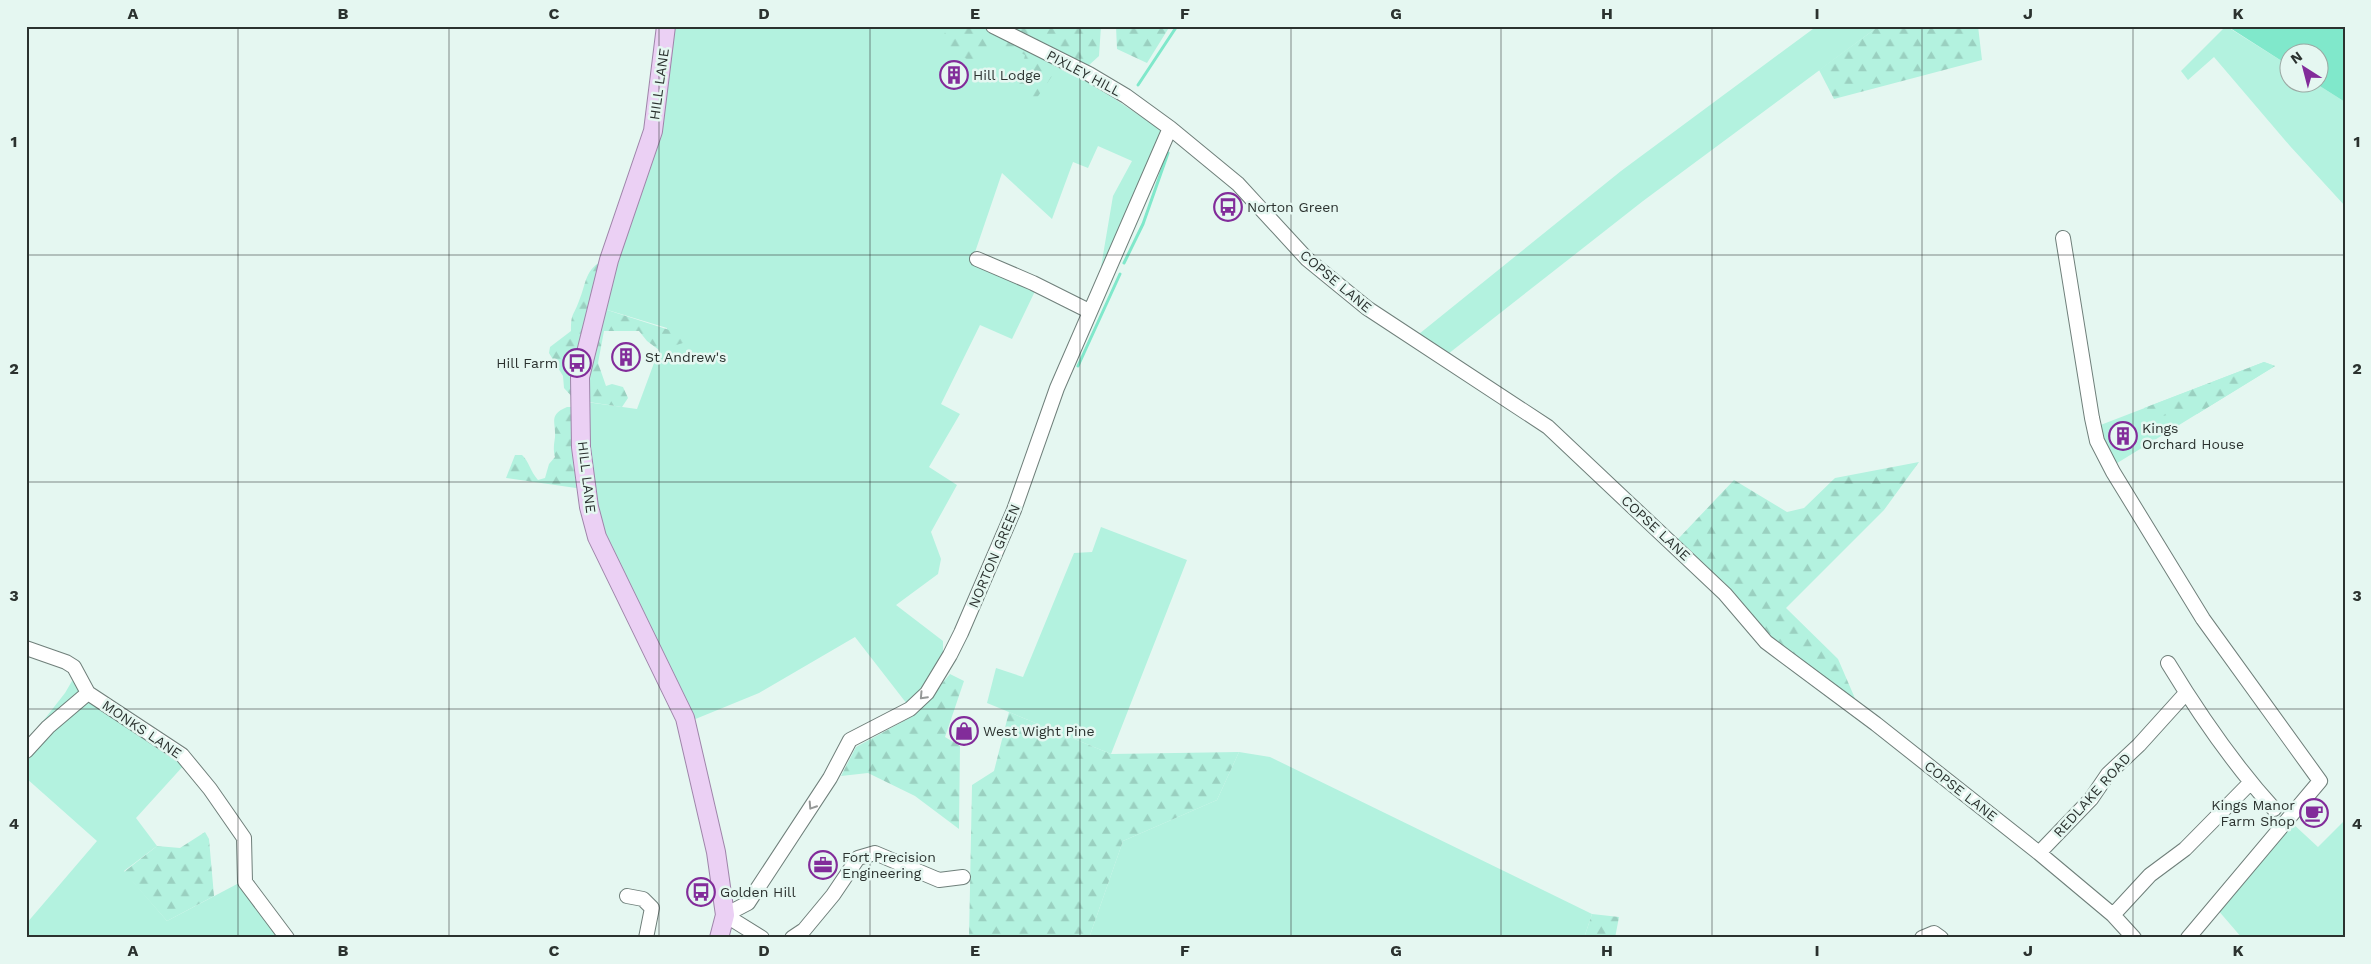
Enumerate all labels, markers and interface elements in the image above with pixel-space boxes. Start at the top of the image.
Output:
text: A [128,4,139,23]
text: B [338,4,349,23]
text: C [549,4,560,23]
text: D [758,4,770,23]
text: E [970,4,980,23]
text: F [1180,4,1190,23]
text: G [1390,4,1402,23]
text: H [1601,4,1613,23]
text: I [1814,4,1820,23]
text: J [2023,4,2033,23]
text: K [2232,4,2244,23]
north arrow [2278,42,2328,92]
street label: HILL LANE [646,47,672,121]
street label: PIXLEY HILL [1044,47,1124,99]
text: N [2287,48,2305,67]
building icon: Hill Lodge [939,60,969,90]
place label: Hill Lodge [973,67,1041,83]
text: 1 [11,132,17,151]
text: 1 [2354,132,2360,151]
bus stop icon: Norton Green [1213,192,1243,222]
place label: Norton Green [1247,199,1339,215]
street label: COPSE LANE [1297,247,1375,315]
building icon: St Andrew's [611,342,641,372]
bus stop icon: Hill Farm [562,348,592,378]
place label: St Andrew's [645,349,726,365]
place label: Hill Farm [496,355,558,371]
text: 2 [9,359,19,378]
text: 2 [2352,359,2362,378]
place label: Kings Orchard House [2142,420,2244,452]
building icon: Kings Orchard House [2108,421,2138,451]
street label: HILL LANE [575,440,599,514]
street label: COPSE LANE [1618,492,1694,564]
street label: NORTON GREEN [965,502,1023,610]
text: 3 [9,586,19,605]
text: 3 [2352,586,2362,605]
one-way arrow [920,690,929,699]
street label: MONKS LANE [99,697,185,761]
shop icon: West Wight Pine [949,716,979,746]
place label: West Wight Pine [983,723,1095,739]
street label: REDLAKE ROAD [2050,750,2134,840]
street label: COPSE LANE [1921,758,2001,824]
place label: Kings Manor Farm Shop [2211,797,2295,829]
cafe icon: Kings Manor Farm Shop [2299,798,2329,828]
one-way arrow [808,800,818,809]
text: 4 [9,814,19,833]
text: 4 [2352,814,2362,833]
place label: Fort Precision Engineering [842,849,936,881]
office icon: Fort Precision Engineering [808,850,838,880]
bus stop icon: Golden Hill [686,877,716,907]
place label: Golden Hill [720,884,796,900]
text: A [128,941,139,960]
text: B [338,941,349,960]
text: C [549,941,560,960]
text: D [758,941,770,960]
text: E [970,941,980,960]
text: F [1180,941,1190,960]
text: G [1390,941,1402,960]
text: H [1601,941,1613,960]
text: I [1814,941,1820,960]
text: J [2023,941,2033,960]
text: K [2232,941,2244,960]

